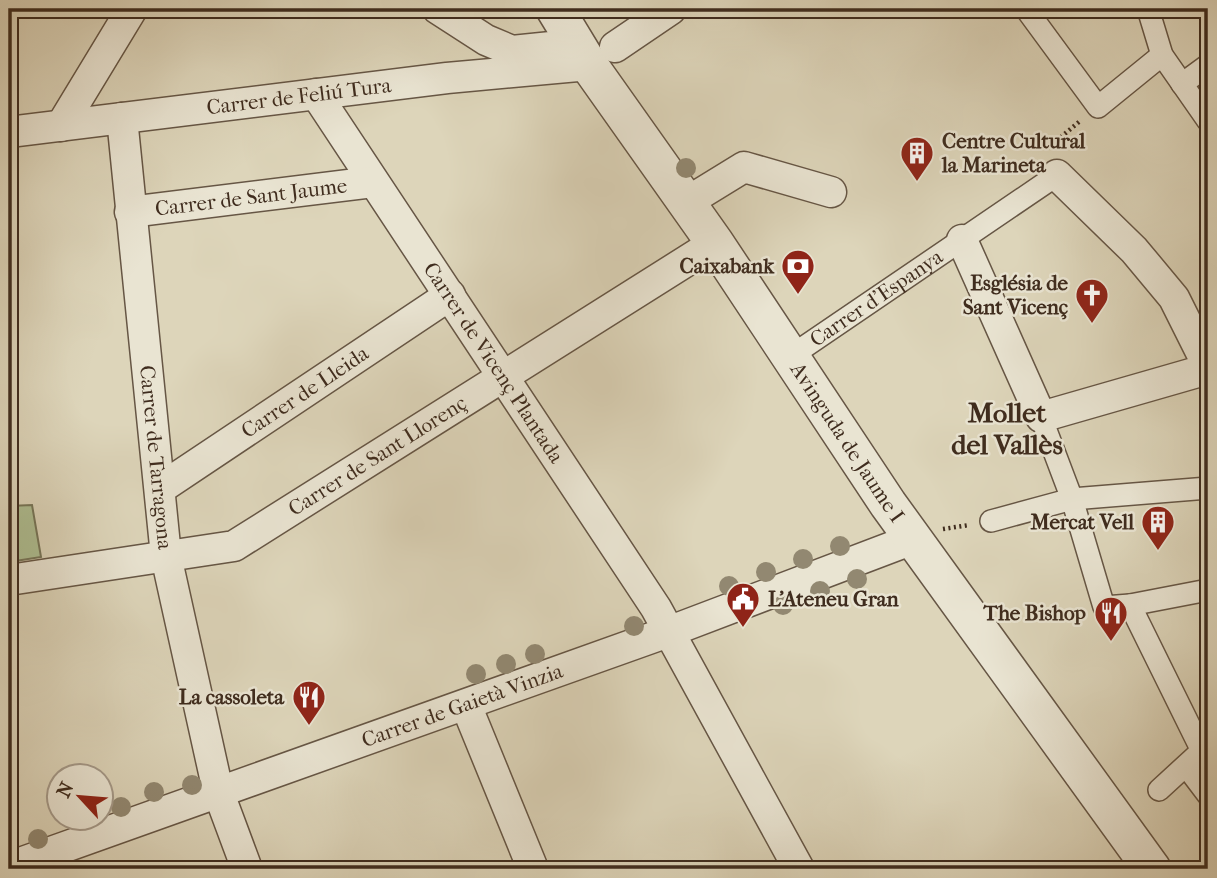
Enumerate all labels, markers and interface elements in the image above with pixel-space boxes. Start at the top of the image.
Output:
street label: Carrer de Feliú Tura [205,73,393,120]
place label: Centre Cultural la Marineta [941,129,1085,177]
building icon: Centre Cultural la Marineta [898,134,936,183]
street label: Carrer de Sant Jaume [154,173,348,221]
street label: Carrer d'Espanya [805,244,947,352]
bank icon: Caixabank [779,247,817,296]
place label: Caixabank [680,254,775,278]
street label: Carrer de Vicenç Plantada [419,258,569,468]
place label: Església de Sant Vicenç [963,271,1069,320]
church icon: Església de Sant Vicenç [1073,276,1111,325]
street label: Carrer de Lleida [237,341,373,443]
street label: Avinguda de Jaume I [785,357,909,527]
street label: Carrer de Tarragona [135,364,177,551]
street label: Carrer de Sant Llorenç [284,391,471,521]
district label: Mollet del Vallès [951,396,1063,461]
building icon: Mercat Vell [1139,503,1177,552]
place label: Mercat Vell [1029,510,1134,534]
public building icon: L'Ateneu Gran [724,580,762,629]
place label: L'Ateneu Gran [768,587,900,611]
restaurant icon: The Bishop [1092,594,1130,643]
place label: The Bishop [983,601,1087,625]
street label: Carrer de Gaietà Vinzia [358,658,566,752]
restaurant icon: La cassoleta [290,678,328,727]
place label: La cassoleta [179,685,285,709]
north arrow [46,762,116,832]
text: N [53,778,79,801]

